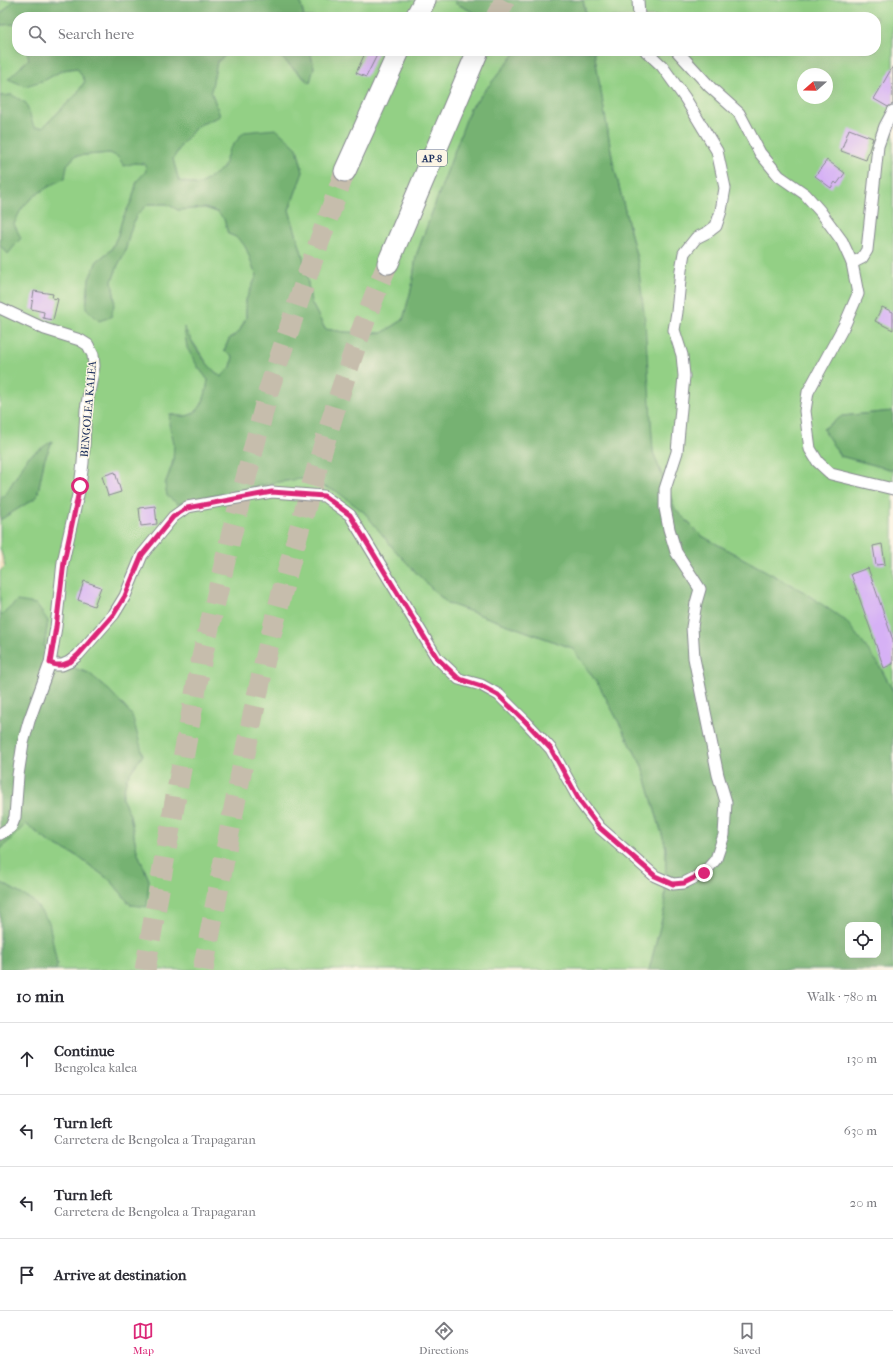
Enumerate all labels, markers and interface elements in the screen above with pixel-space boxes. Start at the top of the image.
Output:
search box [12,12,881,56]
icon: search [26,23,48,45]
text: Search here [58,25,134,43]
north arrow [797,68,833,104]
road number: AP-8 [417,150,447,166]
street label: BENGOLEA KALEA [78,359,99,458]
route start [71,477,89,495]
route end [695,864,713,882]
map controls [845,922,881,958]
button: locate [845,922,881,958]
text: 10 min [16,986,64,1006]
text: Walk · 780 m [807,989,877,1004]
text: Continue [54,1042,114,1060]
icon: ahead [16,1048,38,1070]
text: 130 m [846,1051,877,1066]
text: Bengolea kalea [54,1060,137,1075]
text: Turn left [54,1114,112,1132]
icon: left [16,1120,38,1142]
text: 630 m [844,1123,877,1138]
text: Carretera de Bengolea a Trapagaran [54,1132,256,1147]
text: Turn left [54,1186,112,1204]
icon: left [16,1192,38,1214]
text: 20 m [850,1195,877,1210]
text: Carretera de Bengolea a Trapagaran [54,1204,256,1219]
icon: arrive [16,1264,38,1286]
text: Arrive at destination [54,1266,186,1284]
tab: Map [132,1320,154,1357]
tab: Directions [419,1320,469,1357]
tab: Saved [733,1320,761,1357]

